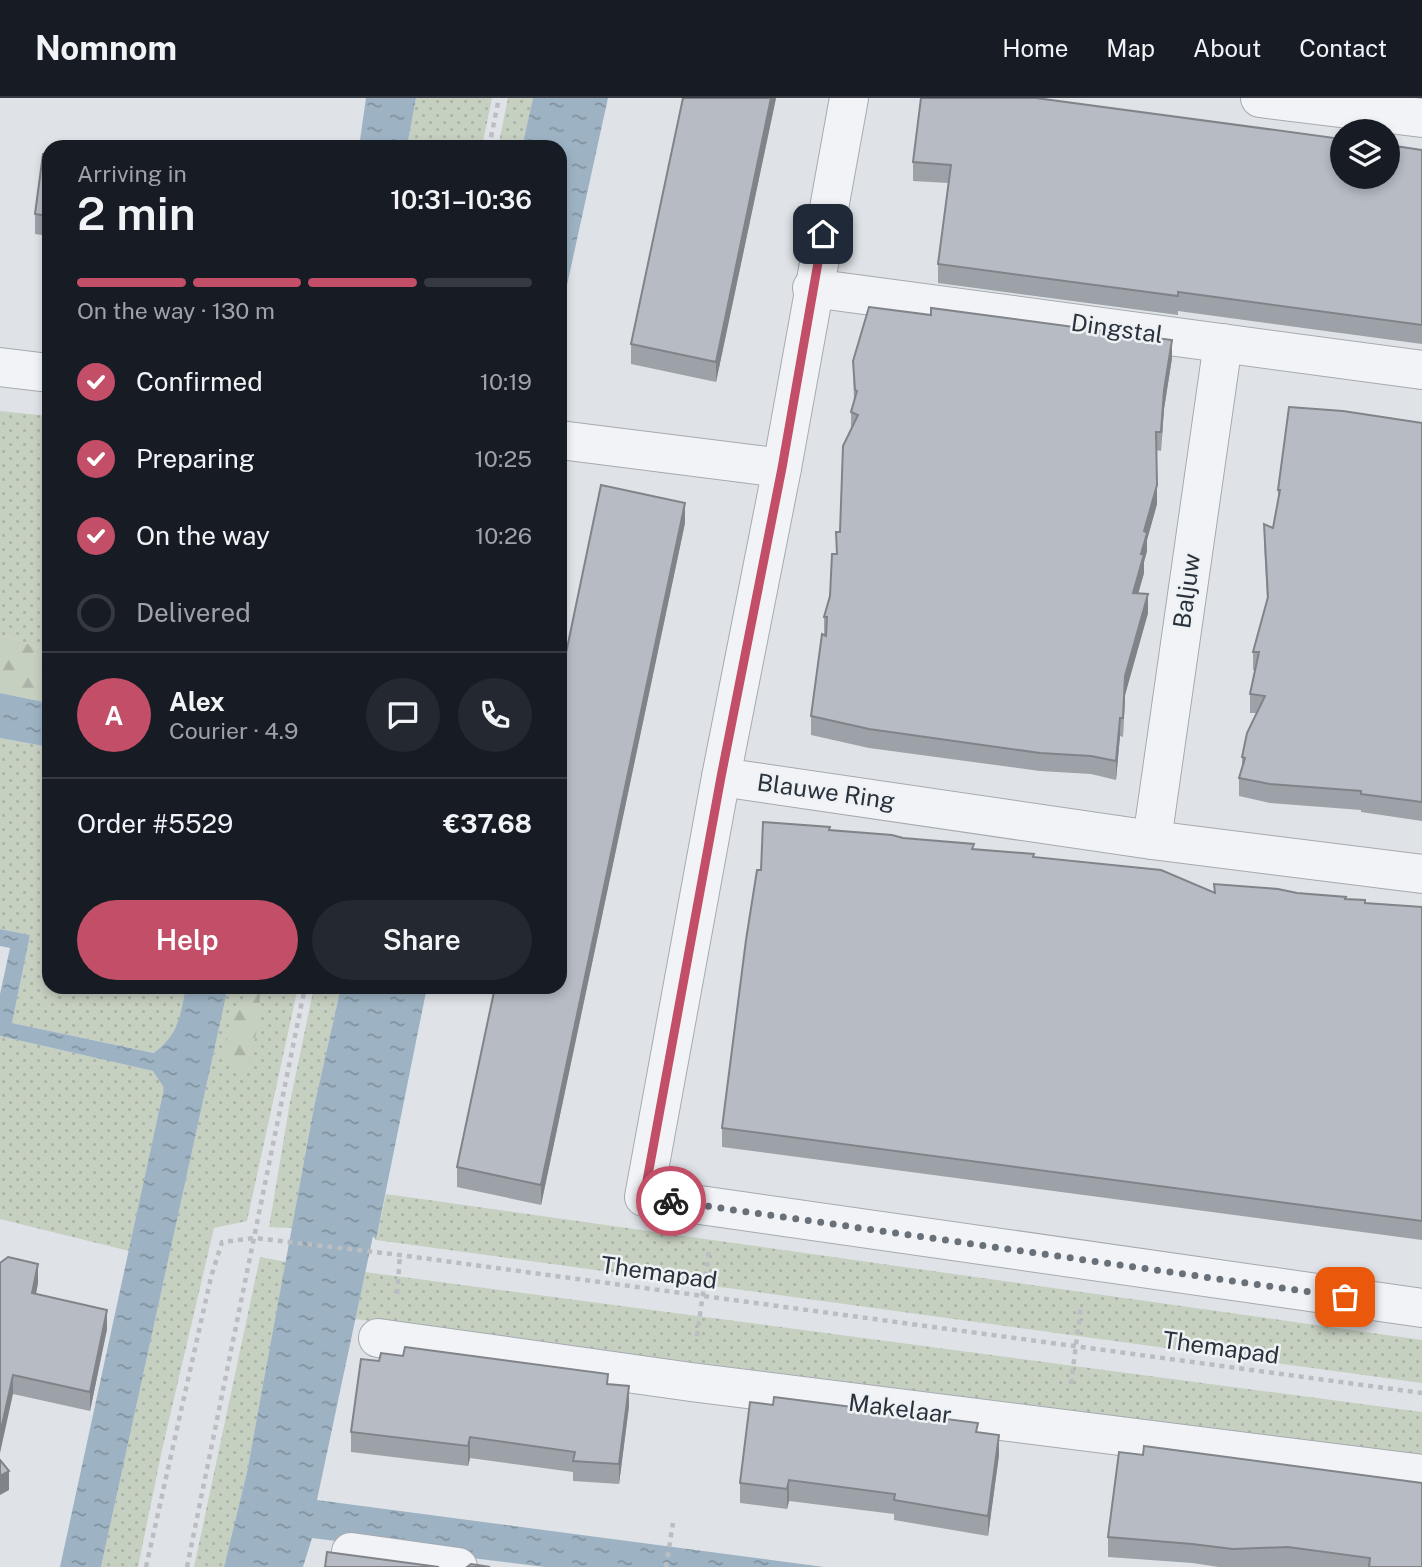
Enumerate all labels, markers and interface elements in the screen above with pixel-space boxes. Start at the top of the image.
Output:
text: Nomnom [35,29,177,67]
text: Home [1002,34,1068,62]
text: Map [1106,34,1155,62]
text: About [1193,34,1261,62]
text: Contact [1299,34,1387,62]
map controls [1330,119,1400,189]
button: layers [1330,119,1400,189]
text: Arriving in [77,160,187,187]
text: 10:31–10:36 [390,184,532,215]
text: 2 min [77,186,196,240]
pin [793,204,853,264]
icon: home [804,215,842,253]
text: On the way · 130 m [77,297,275,324]
street label: Dingstal [1069,308,1165,348]
icon: check [77,363,115,401]
text: Confirmed [136,366,263,397]
text: 10:19 [480,368,532,395]
icon: check [77,440,115,478]
text: Preparing [136,443,255,474]
text: 10:25 [474,445,532,472]
icon: check [77,517,115,555]
text: On the way [136,520,270,551]
text: 10:26 [475,522,532,549]
street label: Baljuw [1167,551,1205,630]
text: Delivered [136,597,251,628]
button: chat [366,678,440,752]
button: phone [458,678,532,752]
text: Alex [169,686,225,717]
text: A [105,700,123,731]
text: Courier · 4.9 [169,717,298,744]
street label: Blauwe Ring [755,767,897,815]
text: Order #5529 [77,808,233,839]
text: €37.68 [443,808,532,839]
button: Help [77,900,298,980]
button: Share [312,900,532,980]
courier [636,1166,706,1236]
icon: bike [652,1182,690,1220]
street label: Themapad [599,1250,719,1294]
pin [1315,1267,1375,1327]
icon: bag [1326,1278,1364,1316]
street label: Themapad [1161,1325,1281,1369]
street label: Makelaar [847,1388,953,1428]

